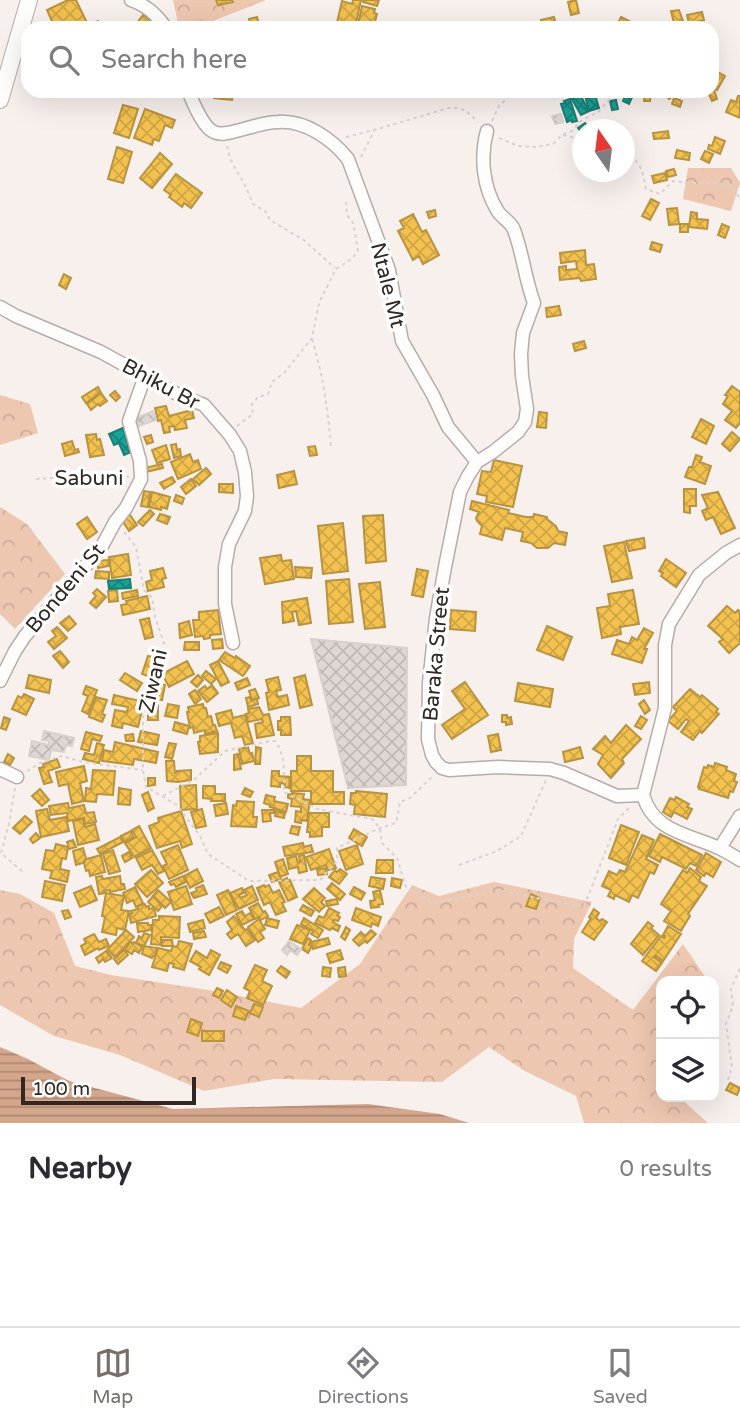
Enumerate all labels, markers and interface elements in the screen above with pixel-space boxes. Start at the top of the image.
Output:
search box [21,21,719,98]
icon: search [45,41,83,79]
text: Search here [101,44,247,75]
north arrow [572,119,635,182]
street label: Ntale Mt [365,240,410,330]
street label: Bhiku Br [118,354,204,415]
street label: Sabuni [55,466,123,491]
street label: Bondeni St [21,538,110,638]
street label: Baraka Street [418,586,455,722]
street label: Ziwani [134,647,173,716]
map controls [656,976,719,1102]
button: locate [656,976,719,1039]
button: layers [656,1039,719,1102]
scale bar [21,1074,196,1106]
text: 100 m [32,1078,90,1100]
text: Nearby [28,1150,132,1187]
text: 0 results [619,1155,712,1183]
tab: Map [92,1344,133,1408]
tab: Directions [318,1344,409,1408]
tab: Saved [593,1344,648,1408]

